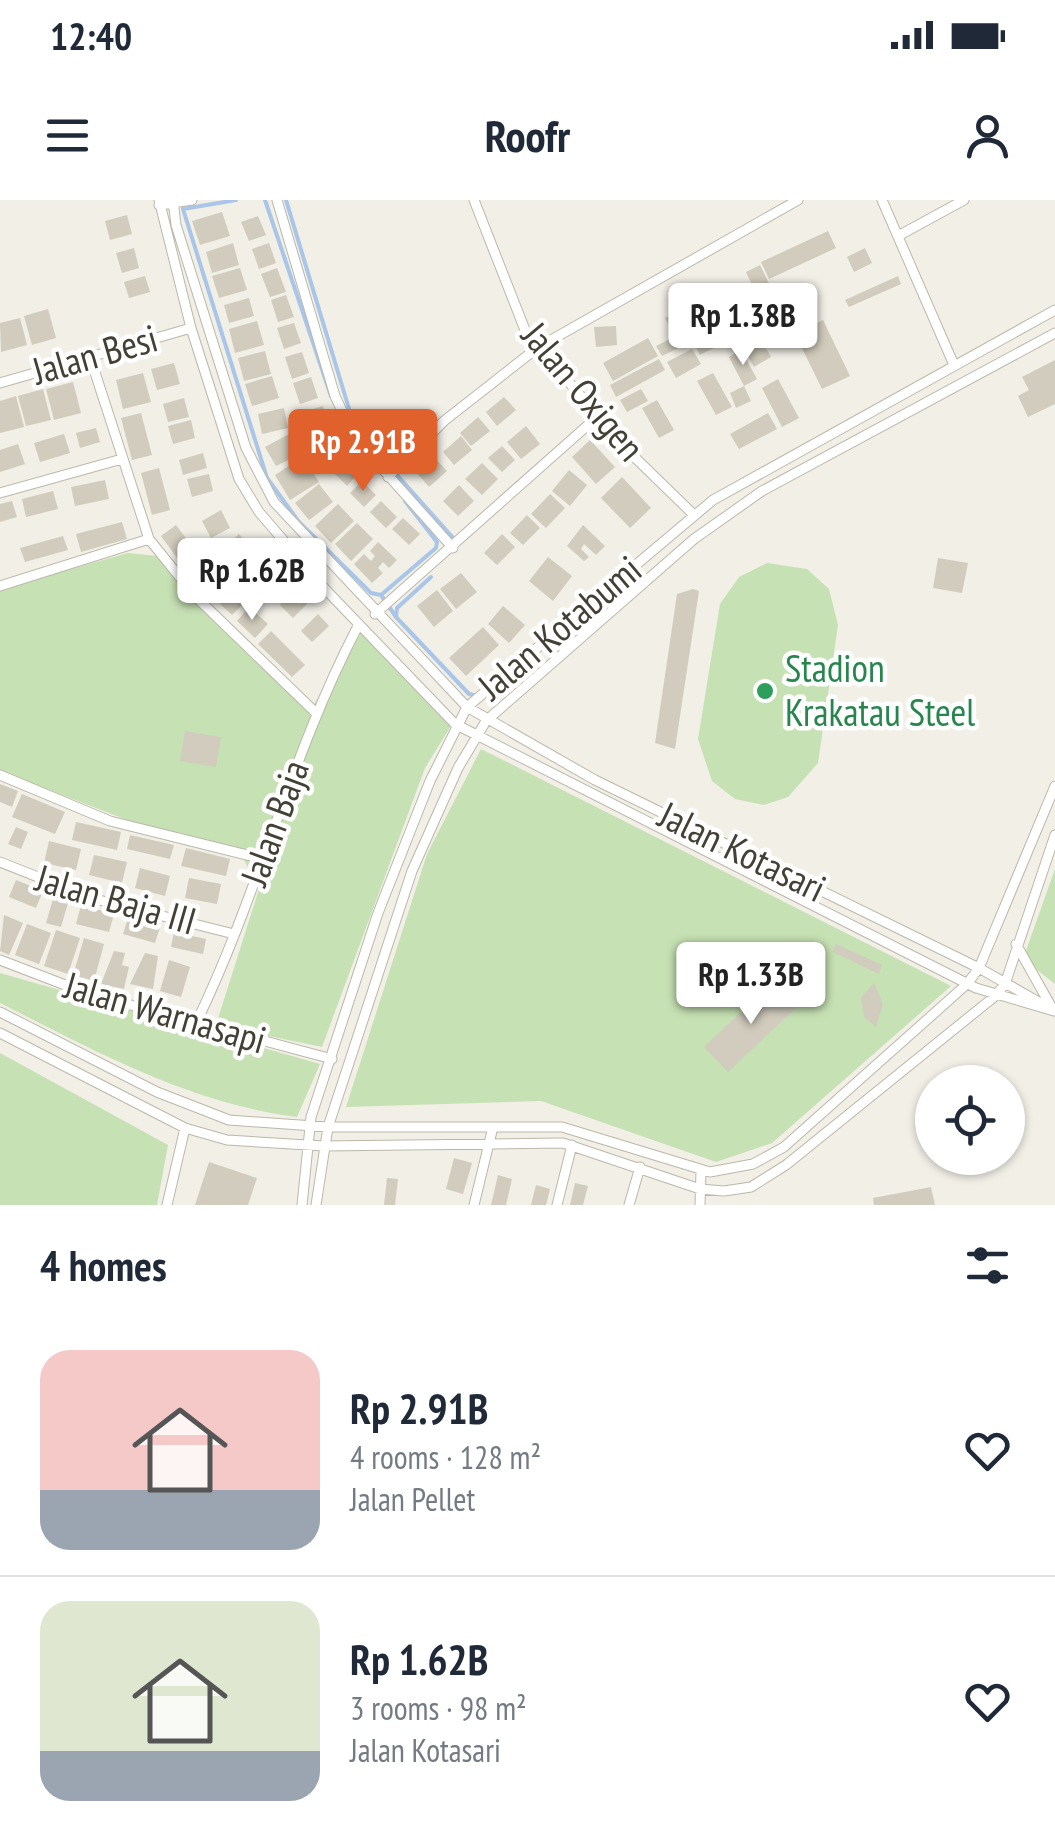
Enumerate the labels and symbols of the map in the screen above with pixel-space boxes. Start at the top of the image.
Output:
pin: Rp 1.38B [640,283,846,368]
street label: Jalan Oxigen [511,311,656,470]
street label: Jalan Besi [25,312,163,395]
pin: Rp 2.91B [260,409,466,494]
pin: Rp 1.62B [149,538,355,623]
street label: Jalan Kotabumi [467,544,651,710]
place label: Stadion Krakatau Steel [785,643,975,736]
marker: Stadion Krakatau Steel [754,680,776,702]
street label: Jalan Baja [228,753,319,893]
street label: Jalan Kotasari [650,789,834,912]
street label: Jalan Baja III [30,852,202,945]
pin: Rp 1.33B [648,942,854,1027]
street label: Jalan Warnasapi [58,959,272,1064]

